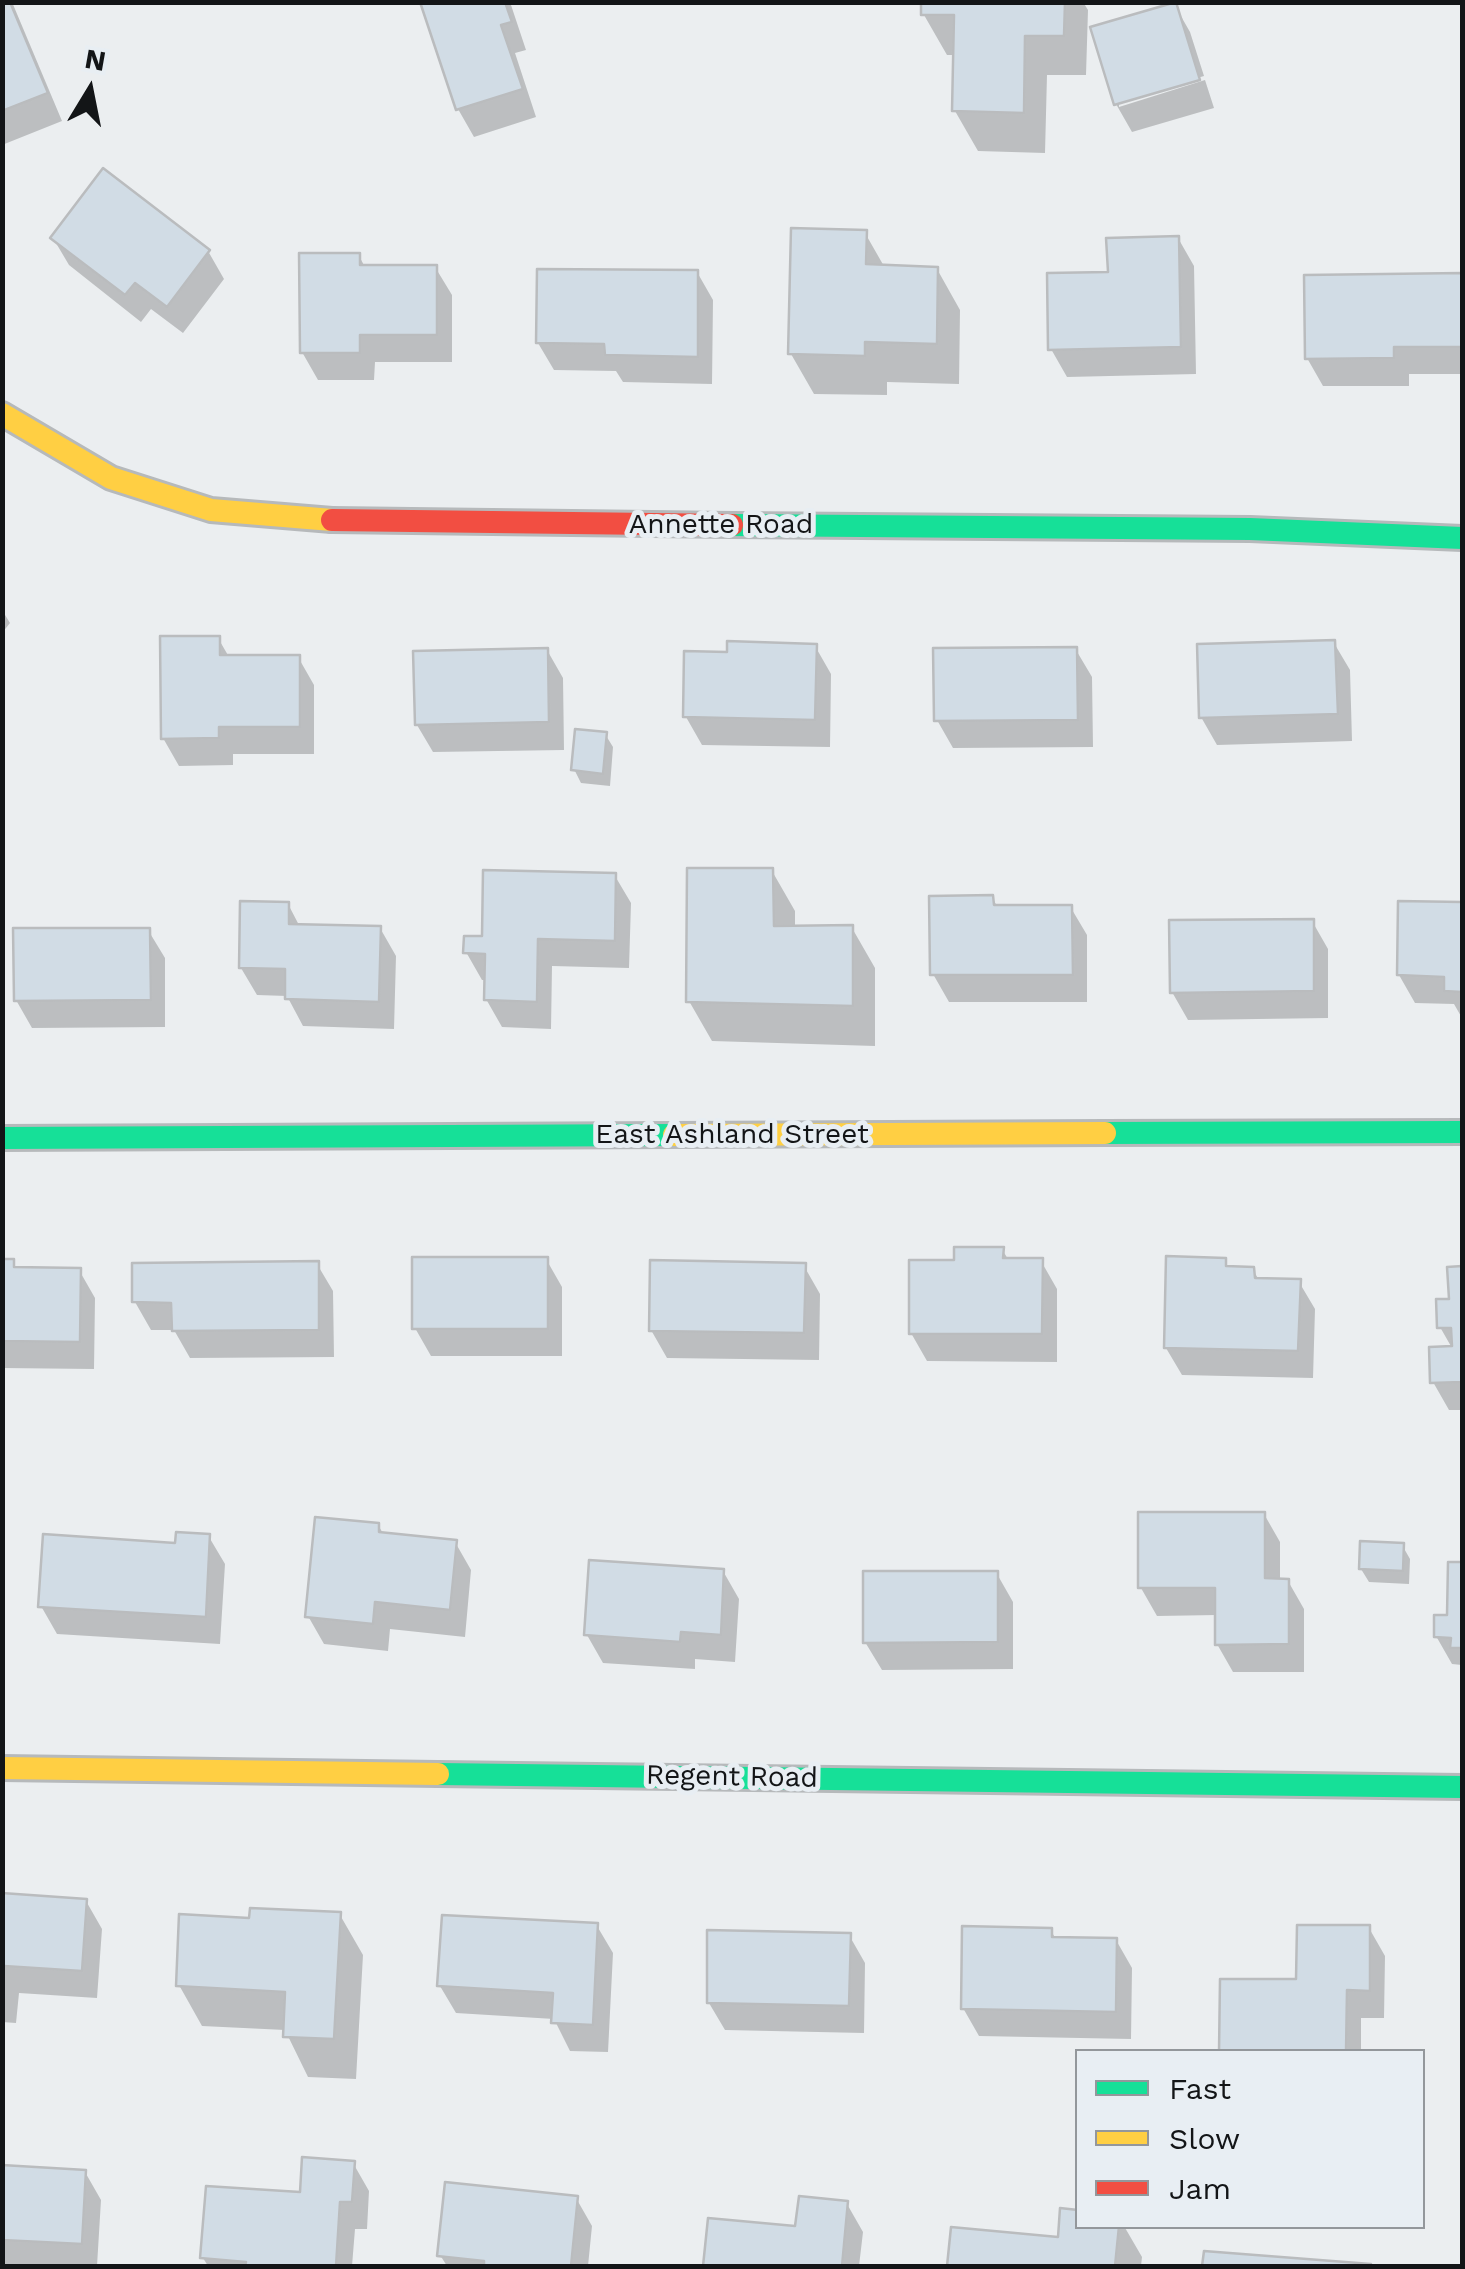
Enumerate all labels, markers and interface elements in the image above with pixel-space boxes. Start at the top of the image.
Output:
north arrow [40,40,140,140]
text: N [82,42,108,78]
street label: Annette Road [629,508,813,542]
street label: East Ashland Street [595,1118,869,1152]
street label: Regent Road [646,1759,818,1795]
legend [1075,2049,1425,2229]
text: Fast [1169,2071,1231,2106]
text: Slow [1169,2121,1240,2156]
text: Jam [1169,2171,1231,2206]

